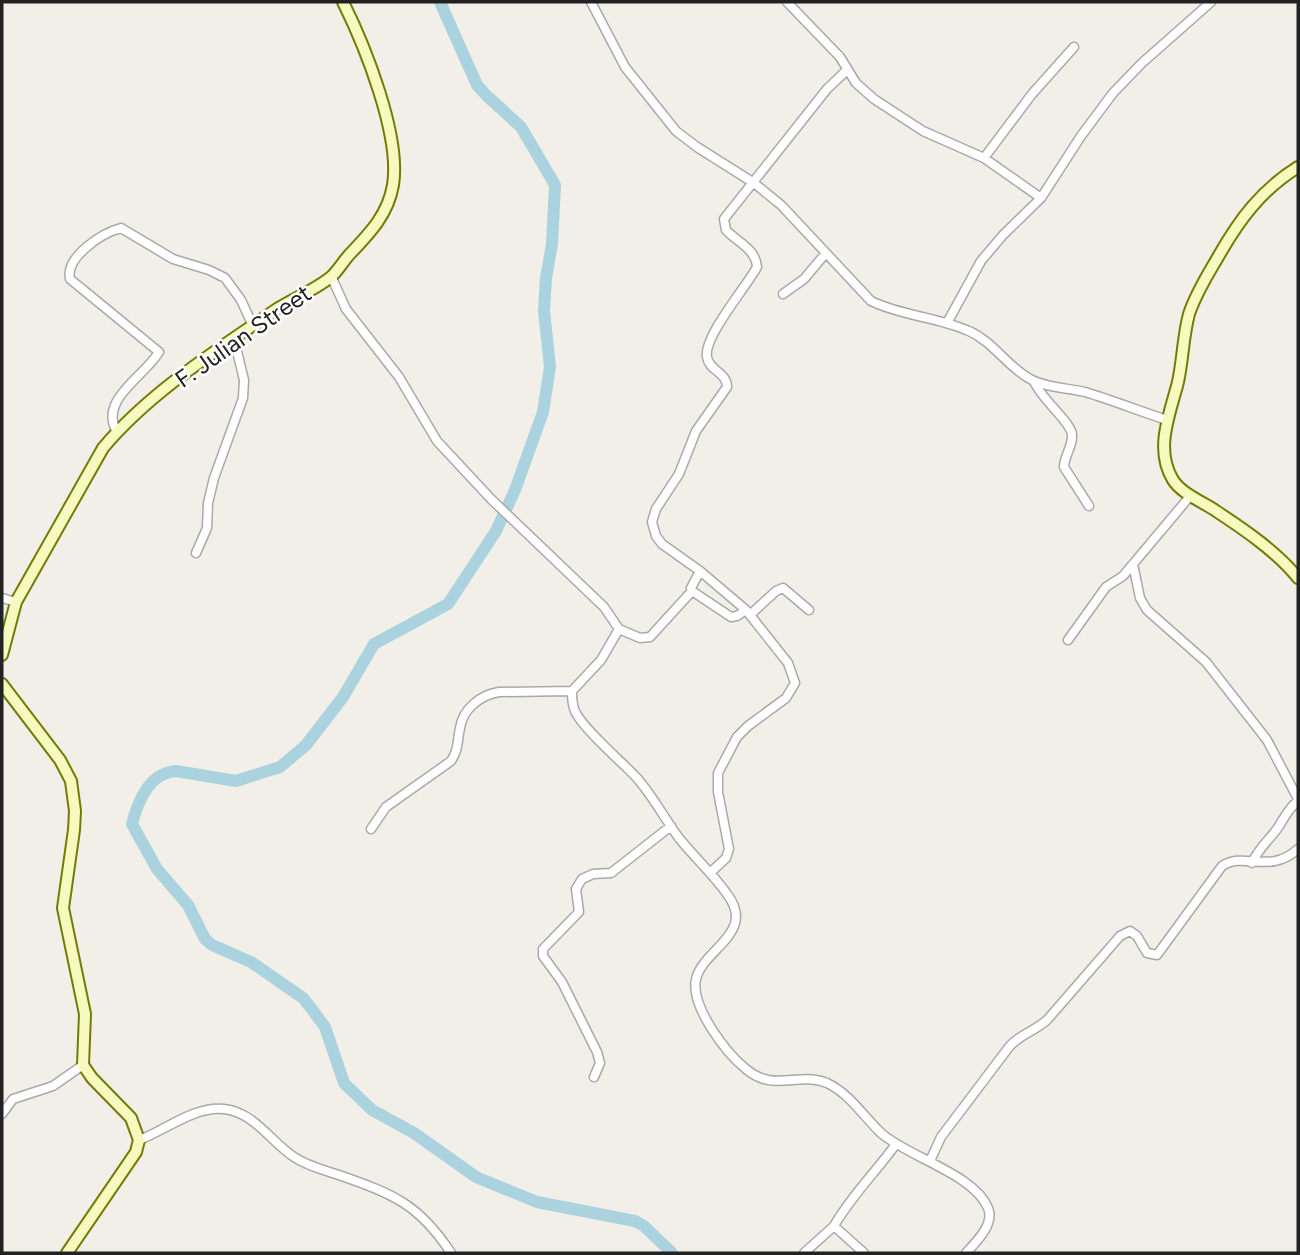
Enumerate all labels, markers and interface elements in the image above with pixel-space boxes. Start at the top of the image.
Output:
street label: F. Julian Street [169,278,317,394]

